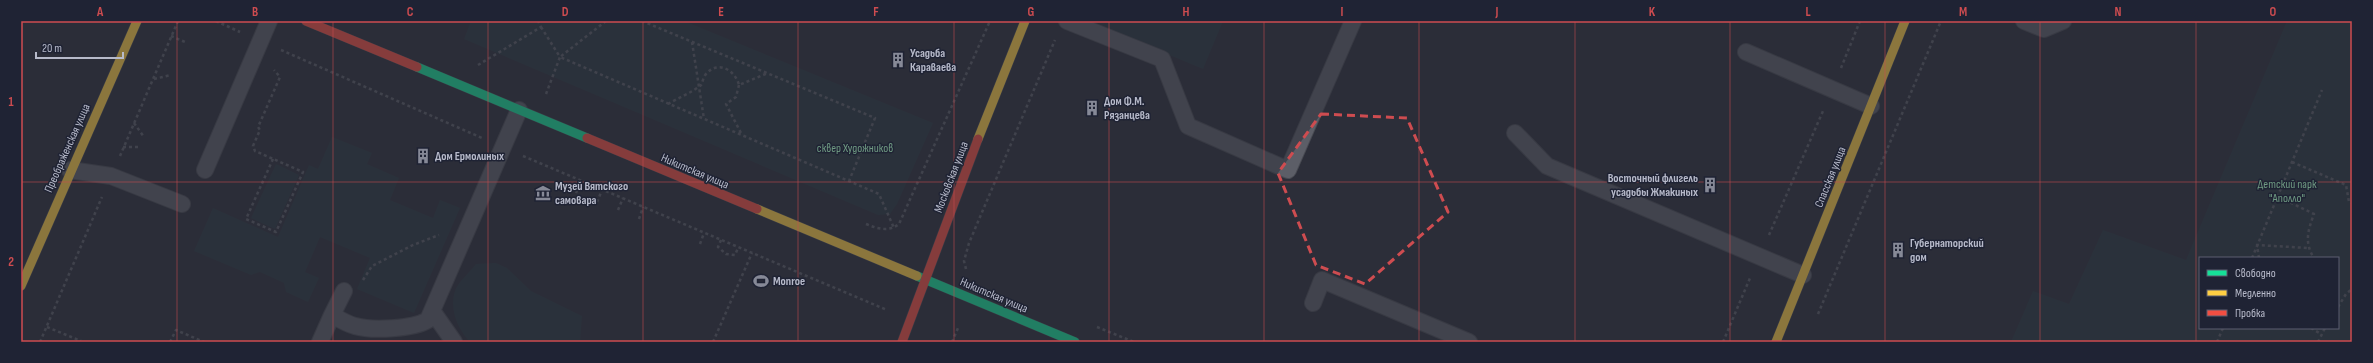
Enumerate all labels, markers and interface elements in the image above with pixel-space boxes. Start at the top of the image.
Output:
text: A [96,4,104,20]
text: B [252,4,258,20]
text: C [407,4,414,20]
text: D [562,4,569,20]
text: E [718,4,724,20]
text: F [873,4,879,20]
text: G [1028,4,1035,20]
text: H [1183,4,1190,20]
text: I [1341,4,1344,20]
text: J [1495,4,1499,20]
text: K [1649,4,1656,20]
text: L [1805,4,1811,20]
text: M [1959,4,1967,20]
text: N [2115,4,2122,20]
text: O [2270,4,2277,20]
scale bar [36,34,123,60]
text: 20 m [42,41,62,56]
place label: Усадьба Караваева [910,46,956,75]
building icon: Усадьба Караваева [889,51,907,69]
text: 1 [8,94,14,110]
place label: Дом Ф.М. Рязанцева [1104,94,1150,123]
building icon: Дом Ф.М. Рязанцева [1083,99,1101,117]
street label: Преображенская улица [41,101,94,195]
street label: Московская улица [931,139,972,215]
park label: сквер Художников [817,141,893,156]
street label: Спасская улица [1811,144,1850,210]
building icon: Дом Ермолиных [414,147,432,165]
place label: Дом Ермолиных [435,149,504,164]
street label: Никитская улица [659,150,731,193]
place label: Восточный флигель усадьбы Жмакиных [1608,171,1698,200]
building icon: Восточный флигель усадьбы Жмакиных [1701,176,1719,194]
park label: Детский парк "Аполло" [2258,177,2317,206]
place label: Музей Вятского самовара [555,179,628,208]
museum icon: Музей Вятского самовара [534,184,552,202]
place label: Губернаторский дом [1910,236,1984,265]
building icon: Губернаторский дом [1889,241,1907,259]
text: 2 [8,254,14,270]
legend [2199,257,2339,329]
text: Свободно [2235,266,2276,281]
sports icon: Monroe [752,272,770,290]
place label: Monroe [773,274,805,289]
street label: Никитская улица [958,274,1030,317]
text: Медленно [2235,286,2276,301]
text: Пробка [2235,306,2266,321]

